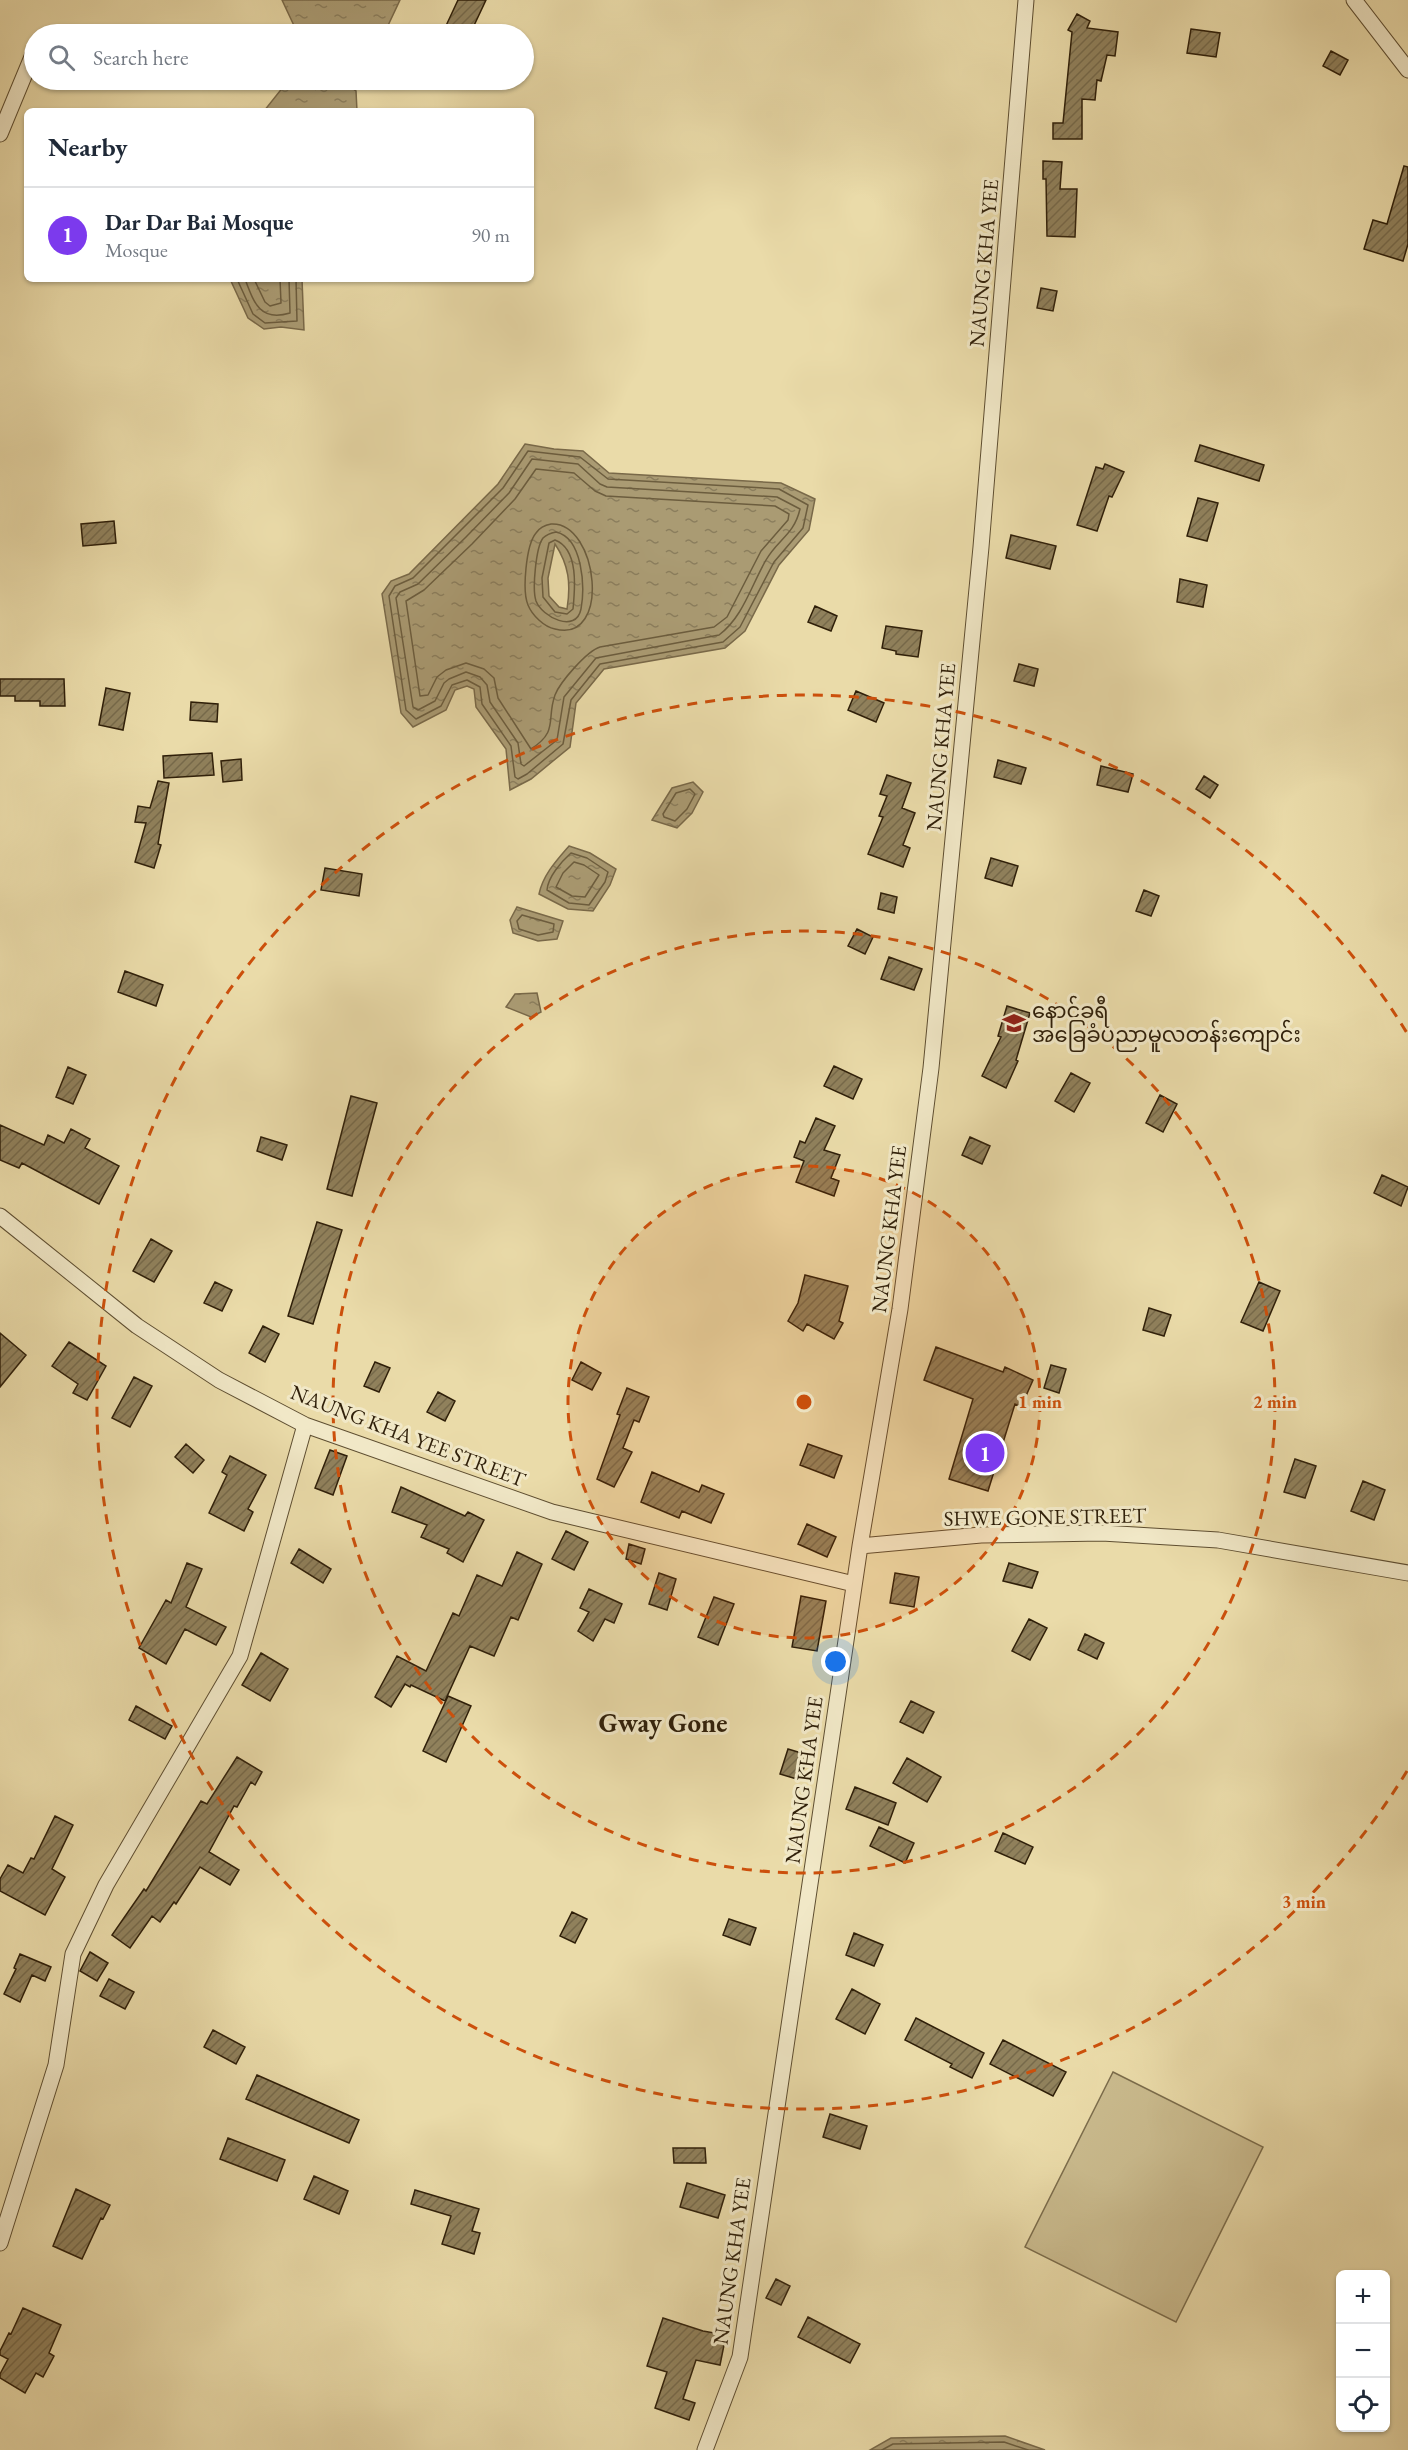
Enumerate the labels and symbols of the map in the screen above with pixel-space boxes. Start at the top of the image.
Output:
street label: NAUNG KHA YEE [963,178,1004,348]
street label: NAUNG KHA YEE [920,662,961,832]
place label: နောင်ခရီ အခြေခံပညာမူလတန်းကျောင်း [1032,995,1301,1053]
school or university icon: နောင်ခရီ အခြေခံပညာမူလတန်းကျောင်း [1001,1010,1027,1036]
street label: NAUNG KHA YEE [865,1143,912,1314]
street label: NAUNG KHA YEE STREET [287,1378,530,1493]
text: 1 min [1018,1390,1062,1413]
text: 2 min [1253,1390,1297,1413]
centre of rings [794,1392,814,1412]
pin: 1 [966,1430,1004,1476]
street label: SHWE GONE STREET [943,1501,1147,1532]
your location [821,1647,850,1676]
street label: NAUNG KHA YEE [778,1694,829,1865]
district label: Gway Gone [598,1705,728,1740]
text: 3 min [1282,1890,1326,1913]
street label: NAUNG KHA YEE [706,2175,757,2346]

